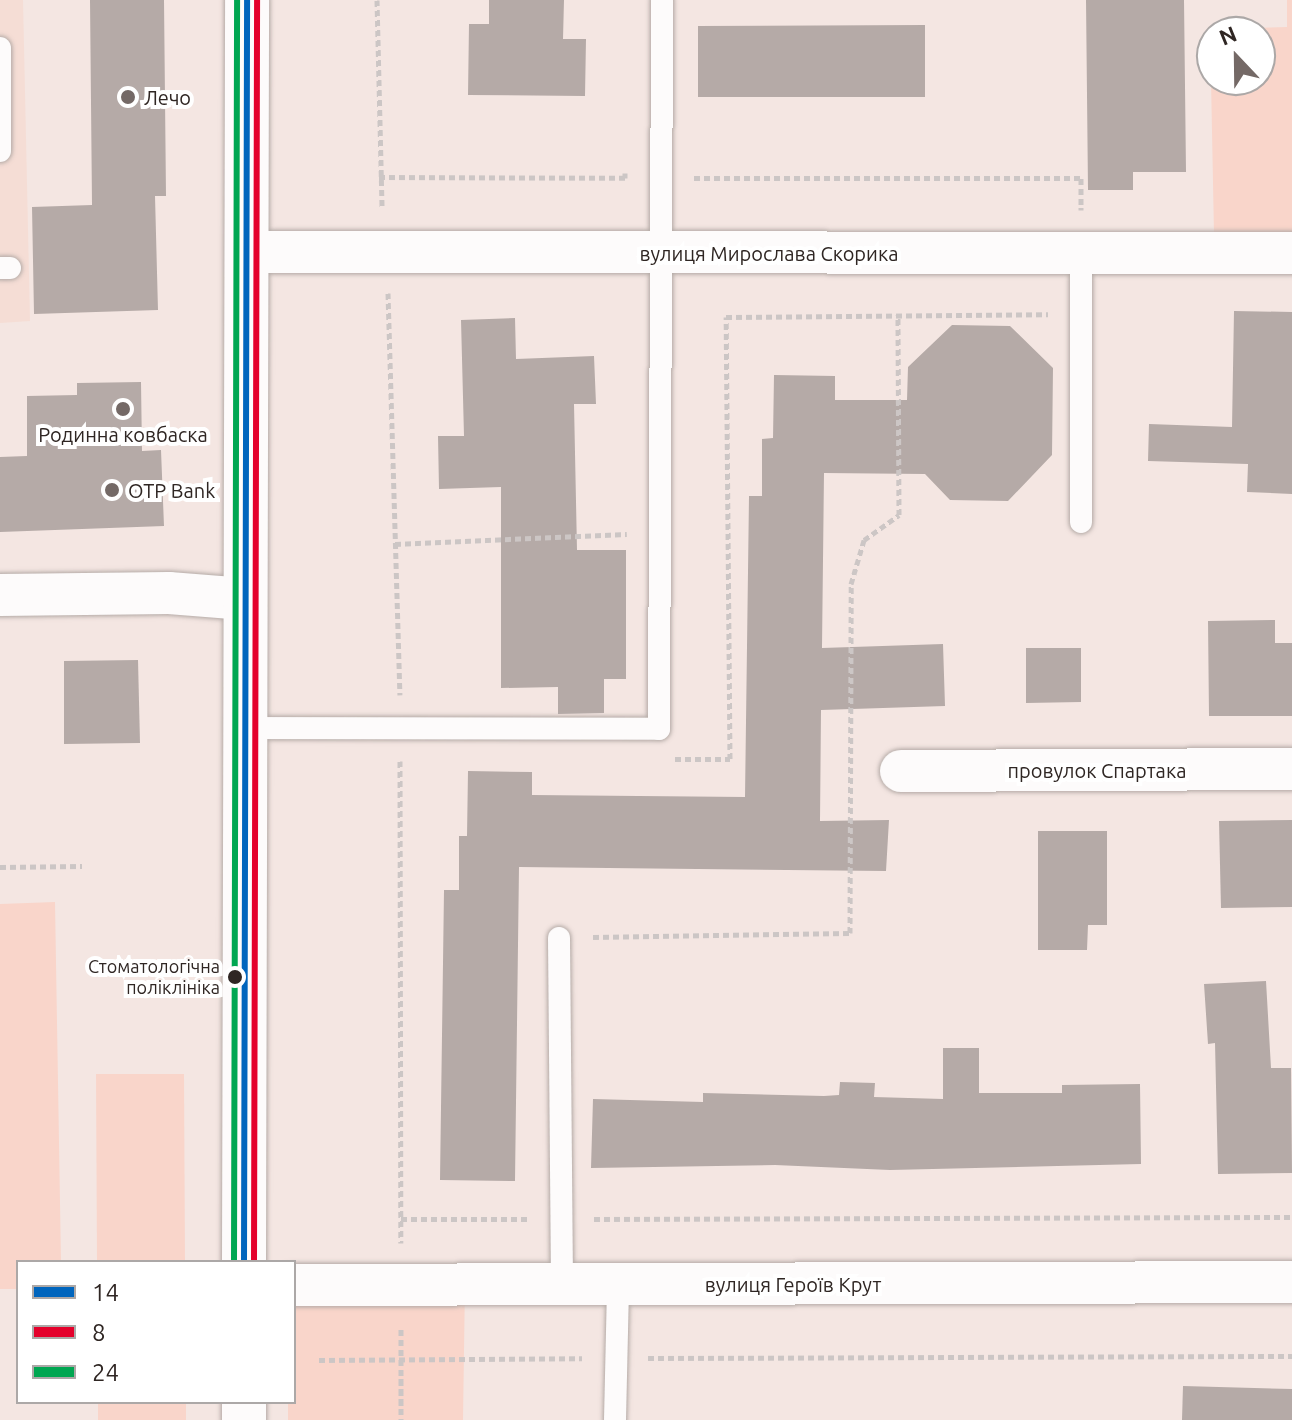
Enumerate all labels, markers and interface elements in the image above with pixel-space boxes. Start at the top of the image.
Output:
north arrow [1196,16,1276,96]
text: N [1215,20,1240,50]
place label: Лечо [144,85,191,109]
marker: Лечо [119,88,137,106]
street label: вулиця Мирослава Скорика [640,241,898,265]
marker: Родинна ковбаска [114,400,132,418]
place label: Родинна ковбаска [38,422,208,446]
place label: OTP Bank [128,478,215,502]
marker: OTP Bank [103,481,121,499]
street label: провулок Спартака [1008,758,1186,782]
place label: Стоматологічна поліклініка [88,956,220,998]
marker: Стоматологічна поліклініка [227,969,243,985]
legend [16,1260,296,1404]
street label: вулиця Героїв Крут [705,1272,881,1296]
text: 14 [92,1279,119,1306]
text: 8 [92,1319,106,1346]
text: 24 [92,1359,119,1386]

